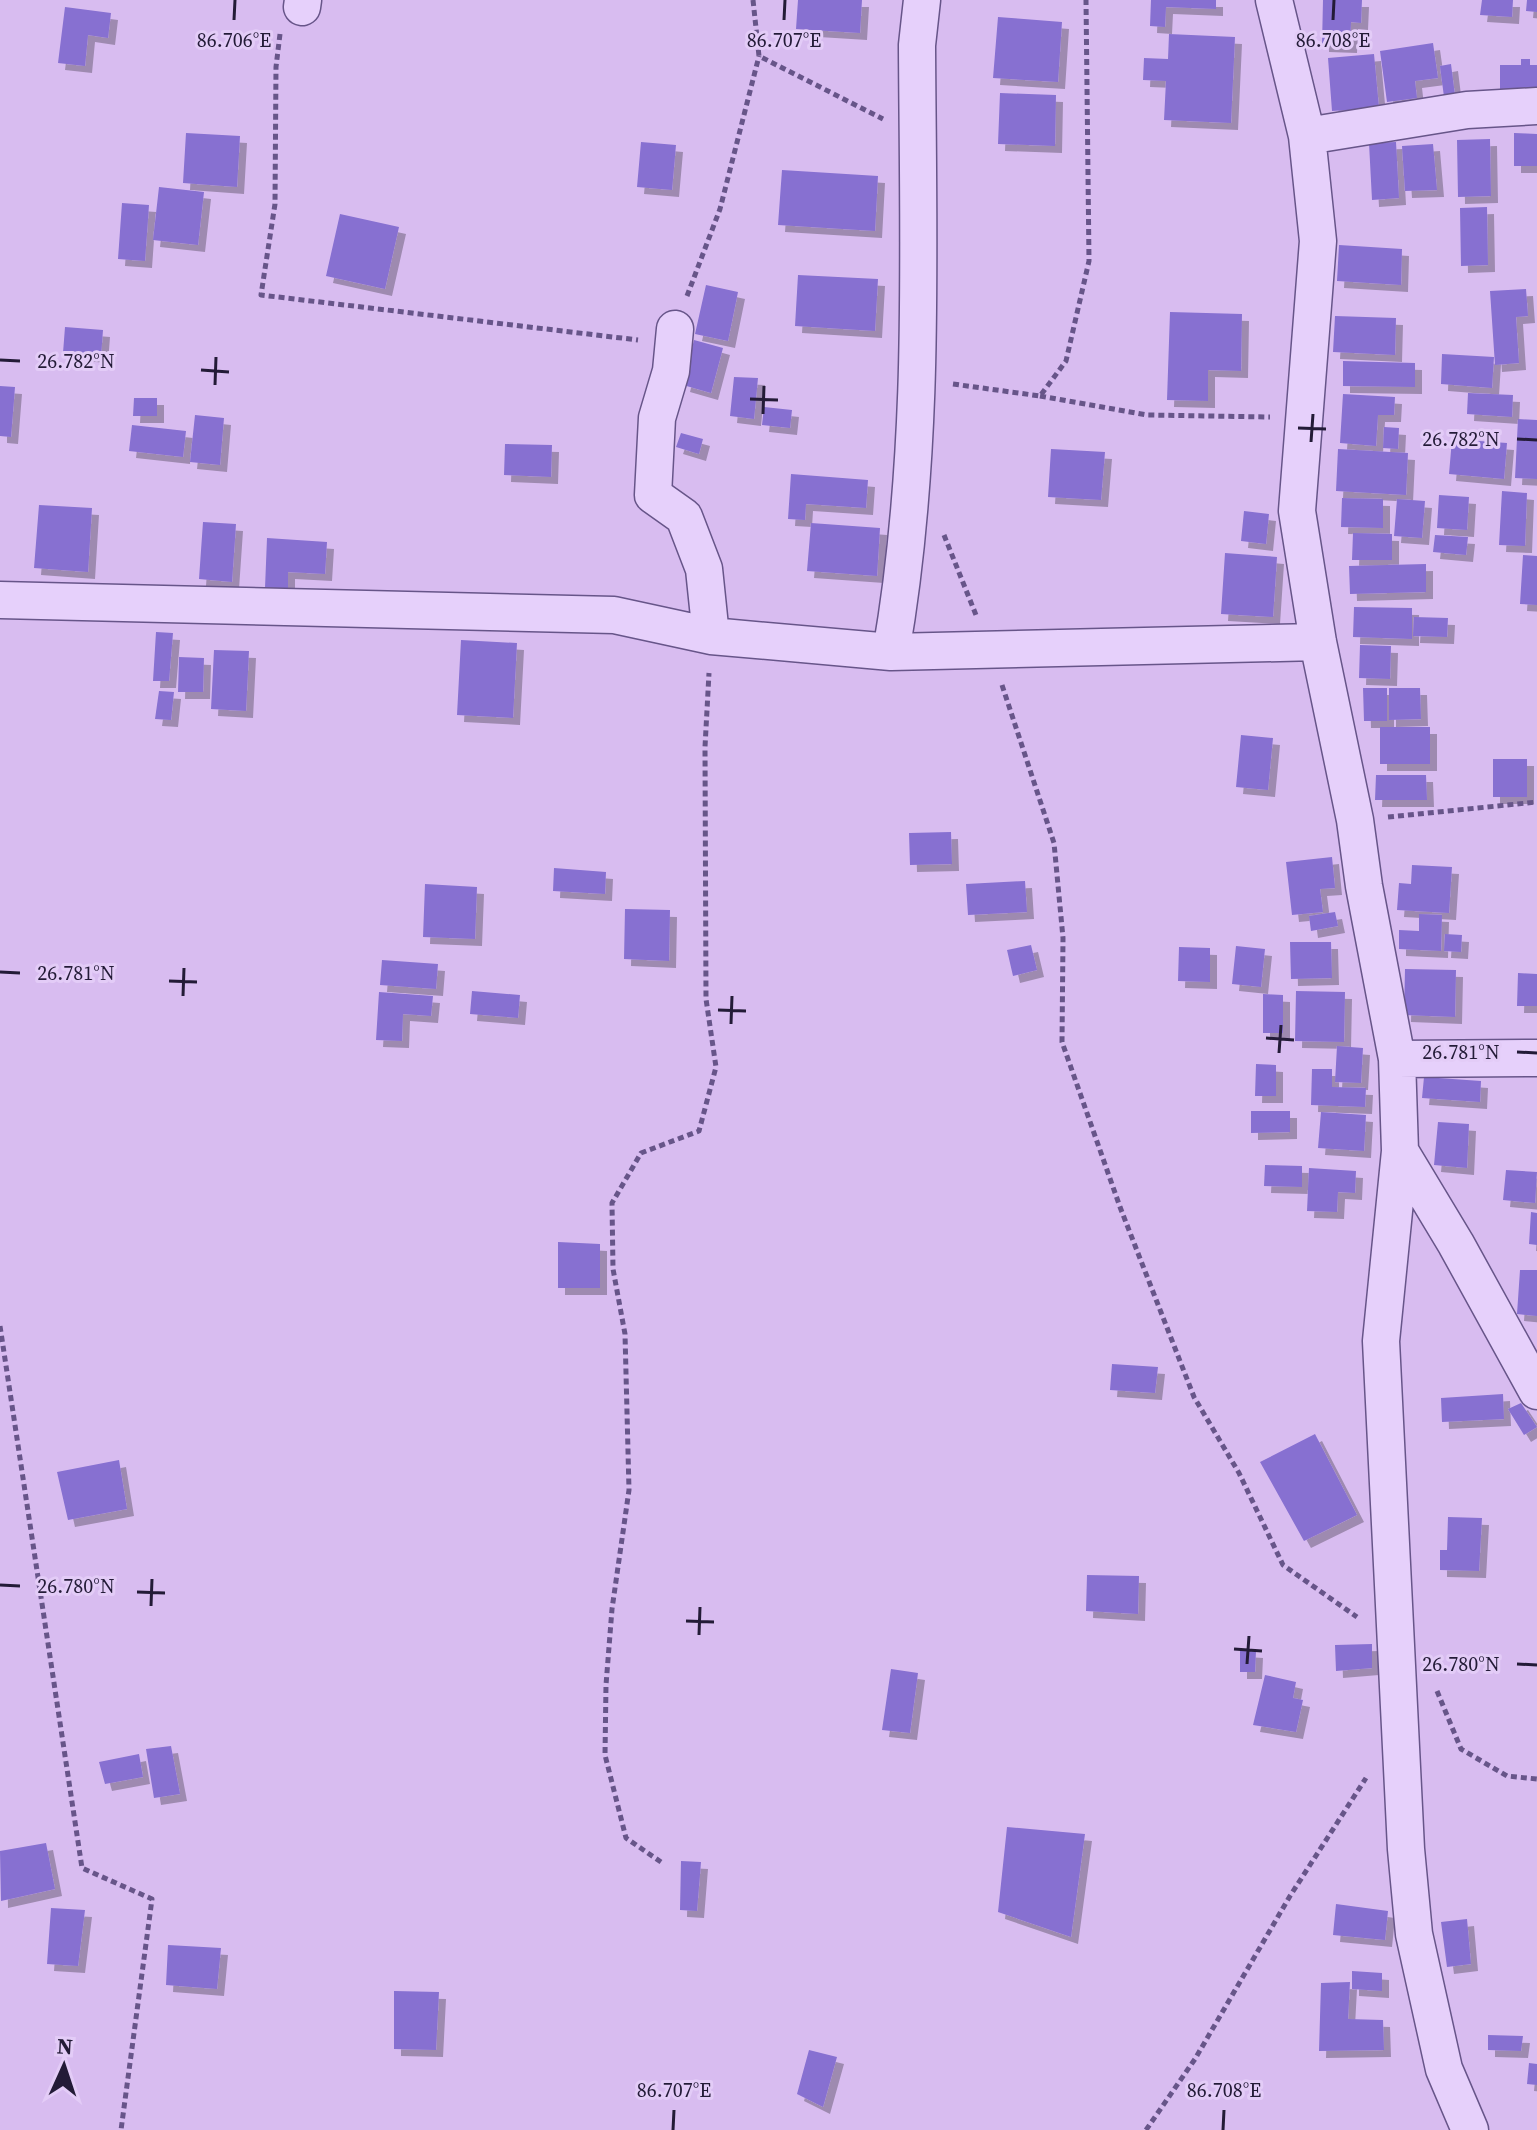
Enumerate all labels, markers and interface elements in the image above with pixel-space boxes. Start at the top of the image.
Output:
text: 86.706°E [197,26,271,54]
text: 86.707°E [747,26,821,54]
text: 86.708°E [1296,26,1370,54]
text: 26.782°N [37,347,115,375]
text: 26.782°N [1422,425,1500,453]
text: 26.781°N [37,959,115,987]
text: 26.781°N [1422,1038,1500,1066]
text: 26.780°N [37,1572,115,1600]
text: 26.780°N [1422,1650,1500,1678]
north arrow [24,2026,104,2106]
text: N [56,2031,74,2061]
text: 86.707°E [637,2076,711,2104]
text: 86.708°E [1187,2076,1261,2104]

